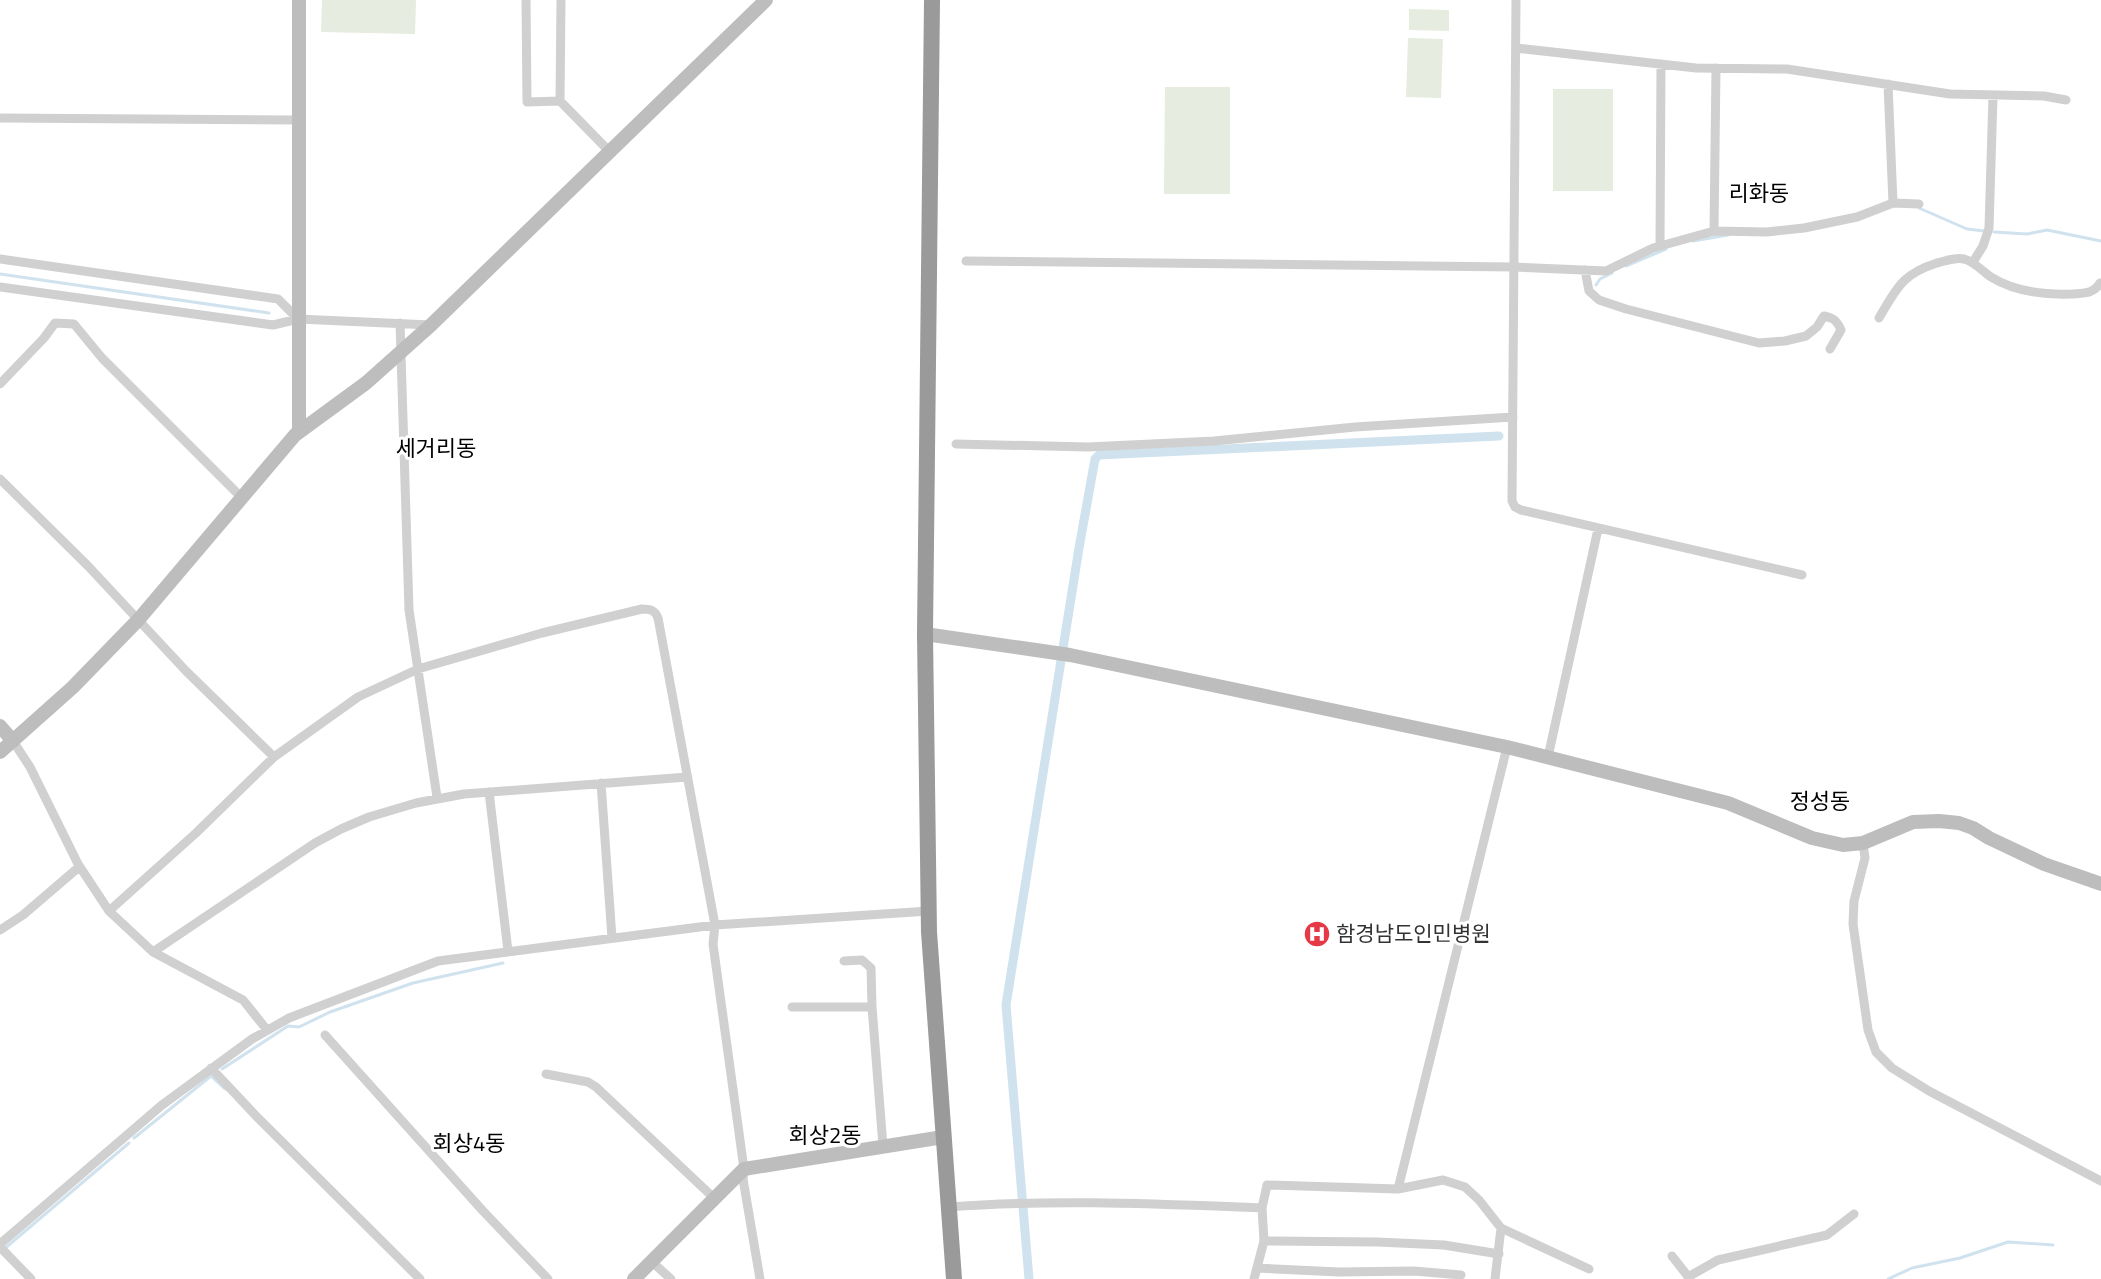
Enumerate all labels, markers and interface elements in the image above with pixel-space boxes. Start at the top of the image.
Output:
district label: 리화동 [1729,176,1789,210]
district label: 세거리동 [396,431,476,465]
district label: 정성동 [1790,784,1850,818]
place label: 함경남도인민병원 [1336,917,1491,949]
hospital icon: 함경남도인민병원 [1302,919,1332,949]
district label: 회상2동 [788,1118,862,1152]
district label: 회상4동 [432,1126,506,1160]

